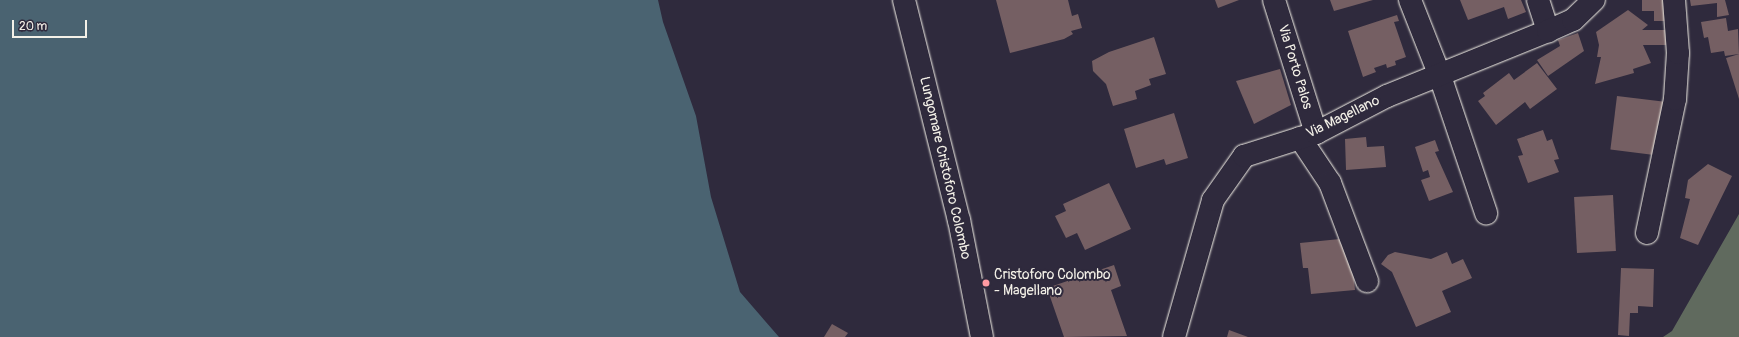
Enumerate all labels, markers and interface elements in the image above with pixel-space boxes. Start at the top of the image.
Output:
scale bar [14,12,89,38]
text: 20 m [19,19,47,34]
street label: Via Porto Palos [1274,23,1316,111]
street label: Lungomare Cristoforo Colombo [916,75,974,261]
street label: Via Magellano [1304,92,1382,142]
place label: Cristoforo Colombo - Magellano [994,267,1111,300]
marker: Cristoforo Colombo - Magellano [981,278,991,288]

